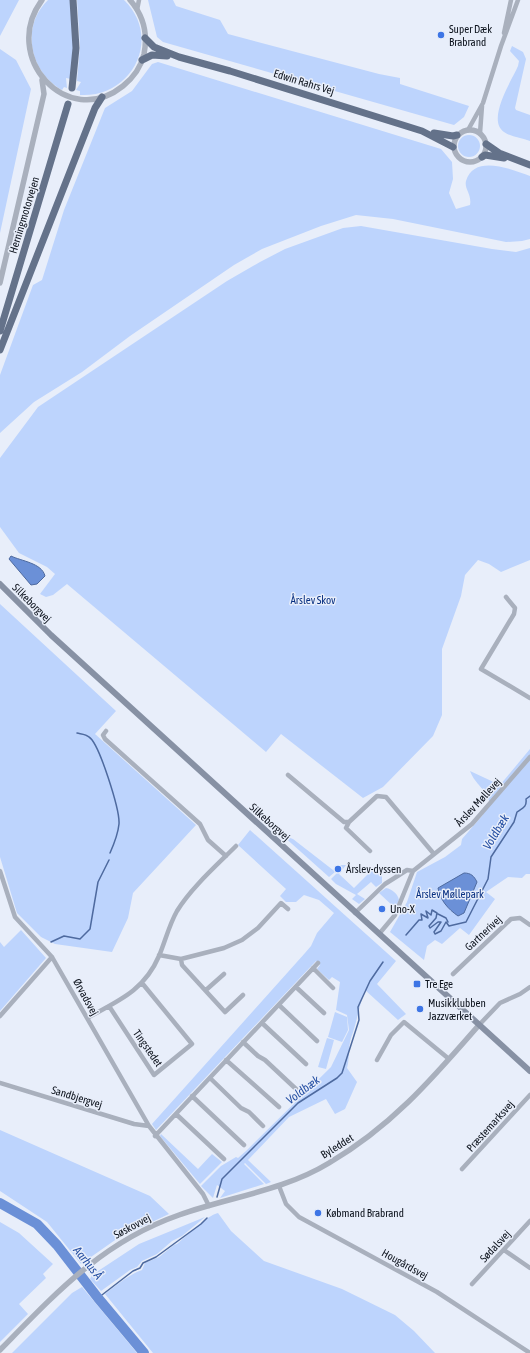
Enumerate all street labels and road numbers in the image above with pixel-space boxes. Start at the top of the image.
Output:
street label: Edwin Rahrs Vej [272,67,336,97]
street label: Herningmotorvejen [7,175,41,255]
street label: Silkeborgvej [10,581,54,625]
street label: Årslev Møllevej [452,775,503,829]
street label: Silkeborgvej [248,801,292,843]
street label: Gartnerivej [462,913,504,953]
street label: Ørvadsvej [71,976,101,1018]
street label: Tingstedet [131,1027,165,1069]
street label: Sandbjergvej [50,1084,104,1110]
street label: Præstemarksvej [464,1098,516,1154]
street label: Byleddet [319,1131,355,1161]
street label: Søskovvej [112,1211,152,1241]
street label: Sødalsvej [477,1228,513,1264]
street label: Hougårdsvej [380,1246,430,1282]

